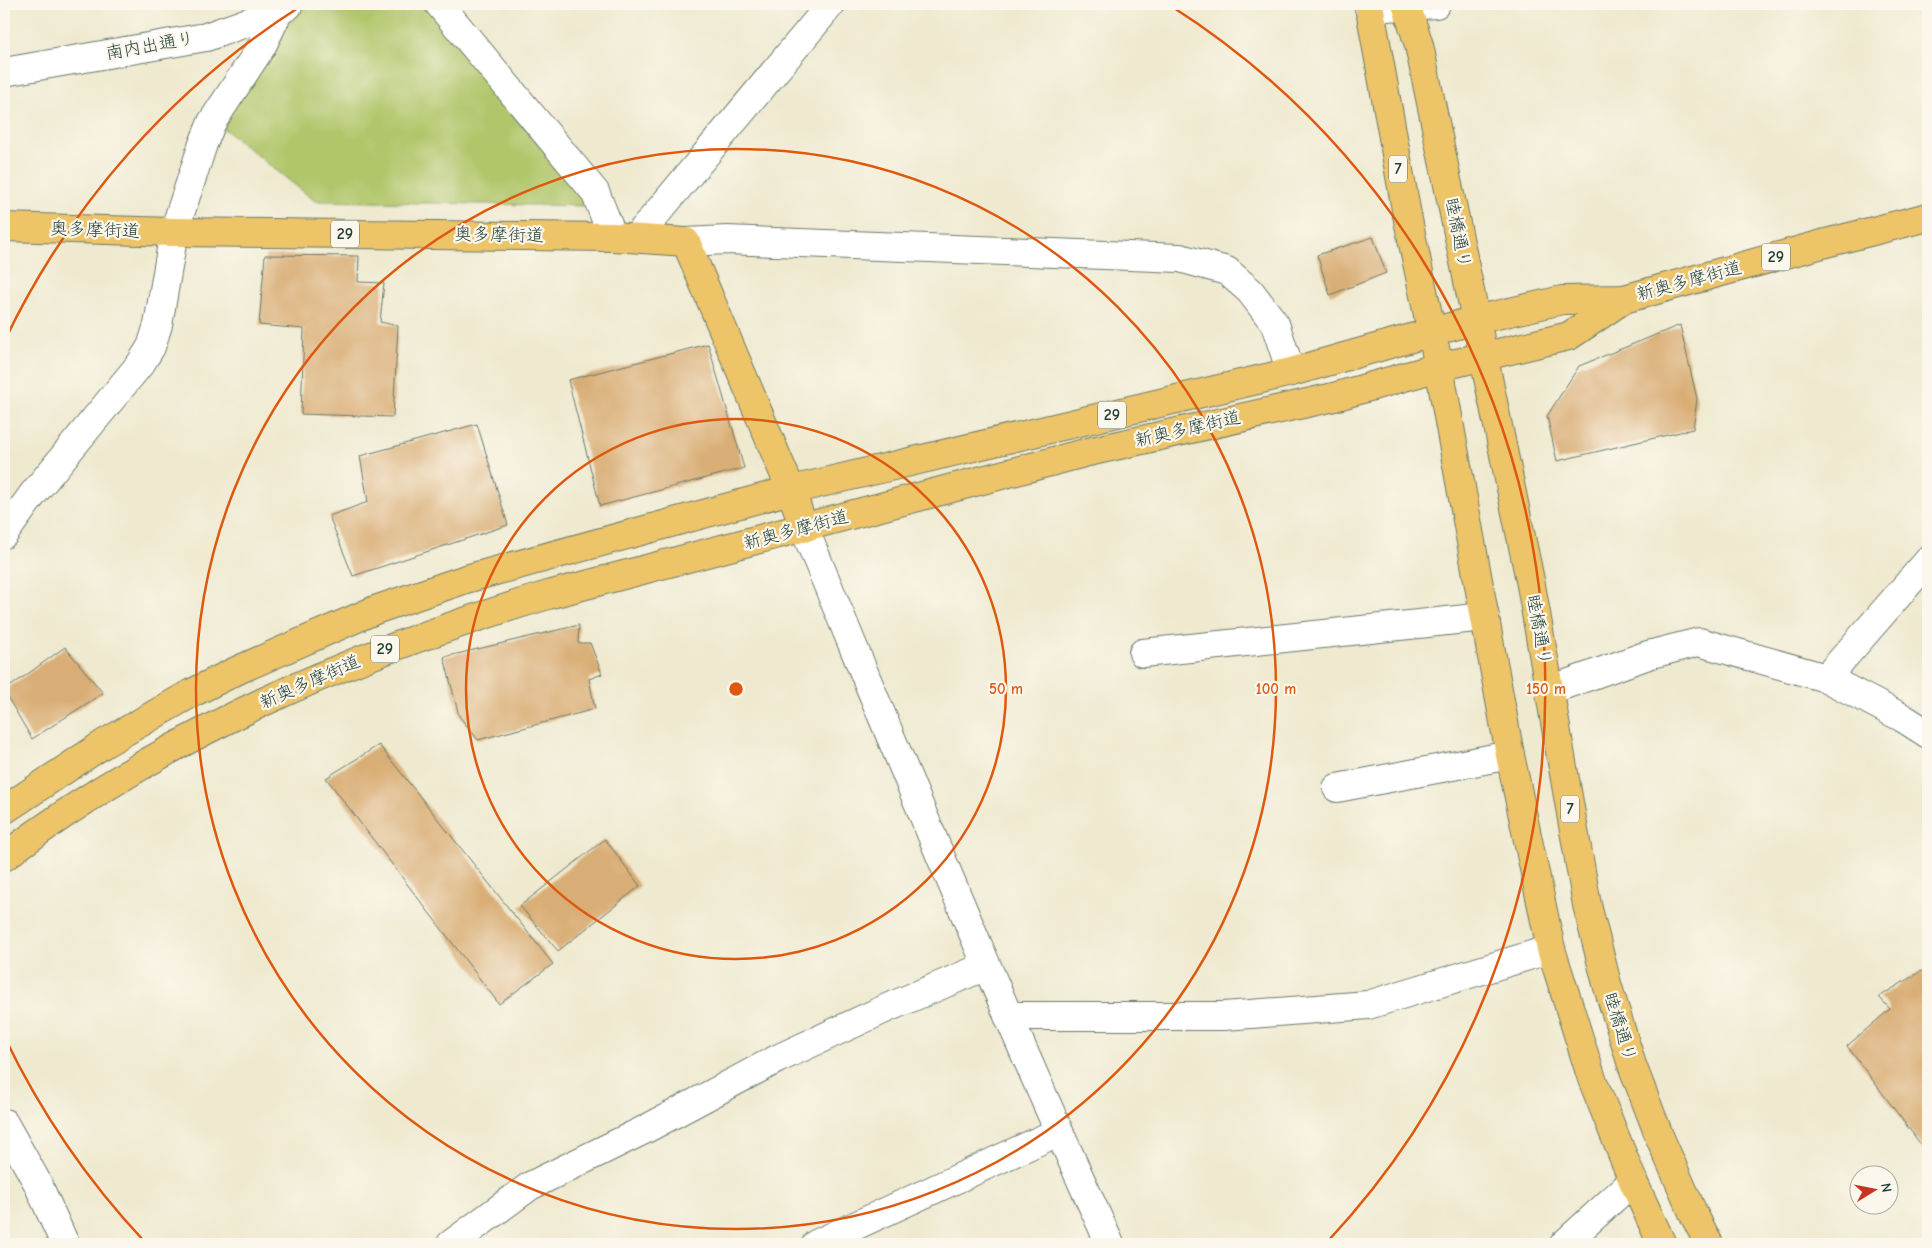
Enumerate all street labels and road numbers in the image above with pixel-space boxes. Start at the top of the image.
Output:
street label: 南内出通り [104,28,196,64]
road number: 7 [1389,156,1407,182]
street label: 睦橋通り [1441,196,1475,270]
street label: 奥多摩街道 [50,218,140,242]
road number: 29 [331,220,359,248]
street label: 奥多摩街道 [454,224,544,246]
road number: 29 [1762,243,1790,270]
street label: 新奥多摩街道 [1634,257,1744,305]
road number: 29 [1098,402,1126,428]
street label: 新奥多摩街道 [1133,407,1243,451]
street label: 新奥多摩街道 [741,506,851,554]
street label: 睦橋通り [1522,593,1556,667]
road number: 29 [371,636,399,662]
street label: 新奥多摩街道 [256,650,364,714]
road number: 7 [1561,796,1579,822]
street label: 睦橋通り [1599,990,1641,1064]

